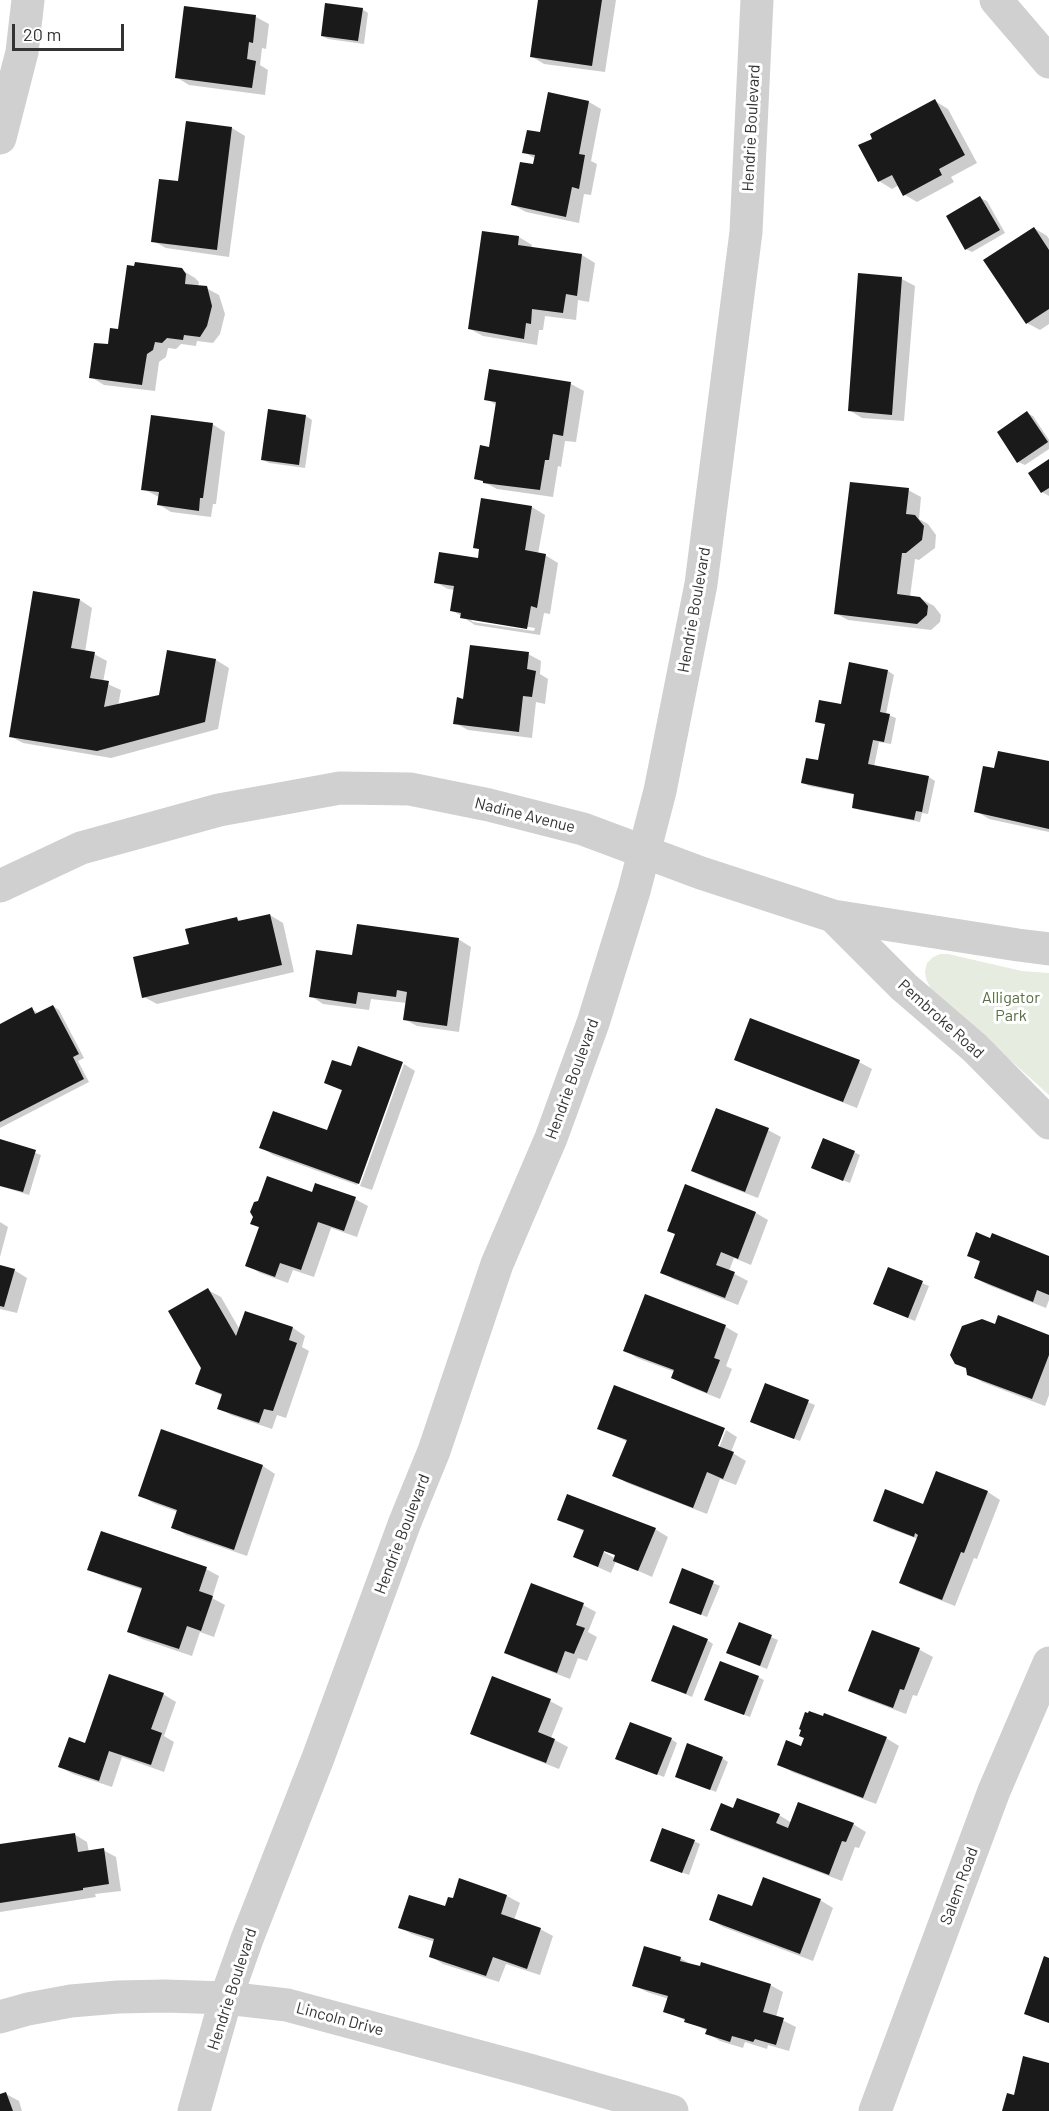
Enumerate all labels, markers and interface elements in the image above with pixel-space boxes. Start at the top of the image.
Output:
scale bar [15,12,128,50]
text: 20 m [23,23,61,45]
street label: Hendrie Boulevard [738,64,764,192]
street label: Hendrie Boulevard [673,546,715,674]
street label: Nadine Avenue [473,793,577,837]
street label: Pembroke Road [894,975,988,1063]
park label: Alligator Park [982,988,1040,1026]
street label: Hendrie Boulevard [541,1016,603,1142]
street label: Hendrie Boulevard [370,1471,434,1597]
street label: Salem Road [936,1844,982,1928]
street label: Hendrie Boulevard [203,1926,261,2052]
street label: Lincoln Drive [294,1998,386,2040]

